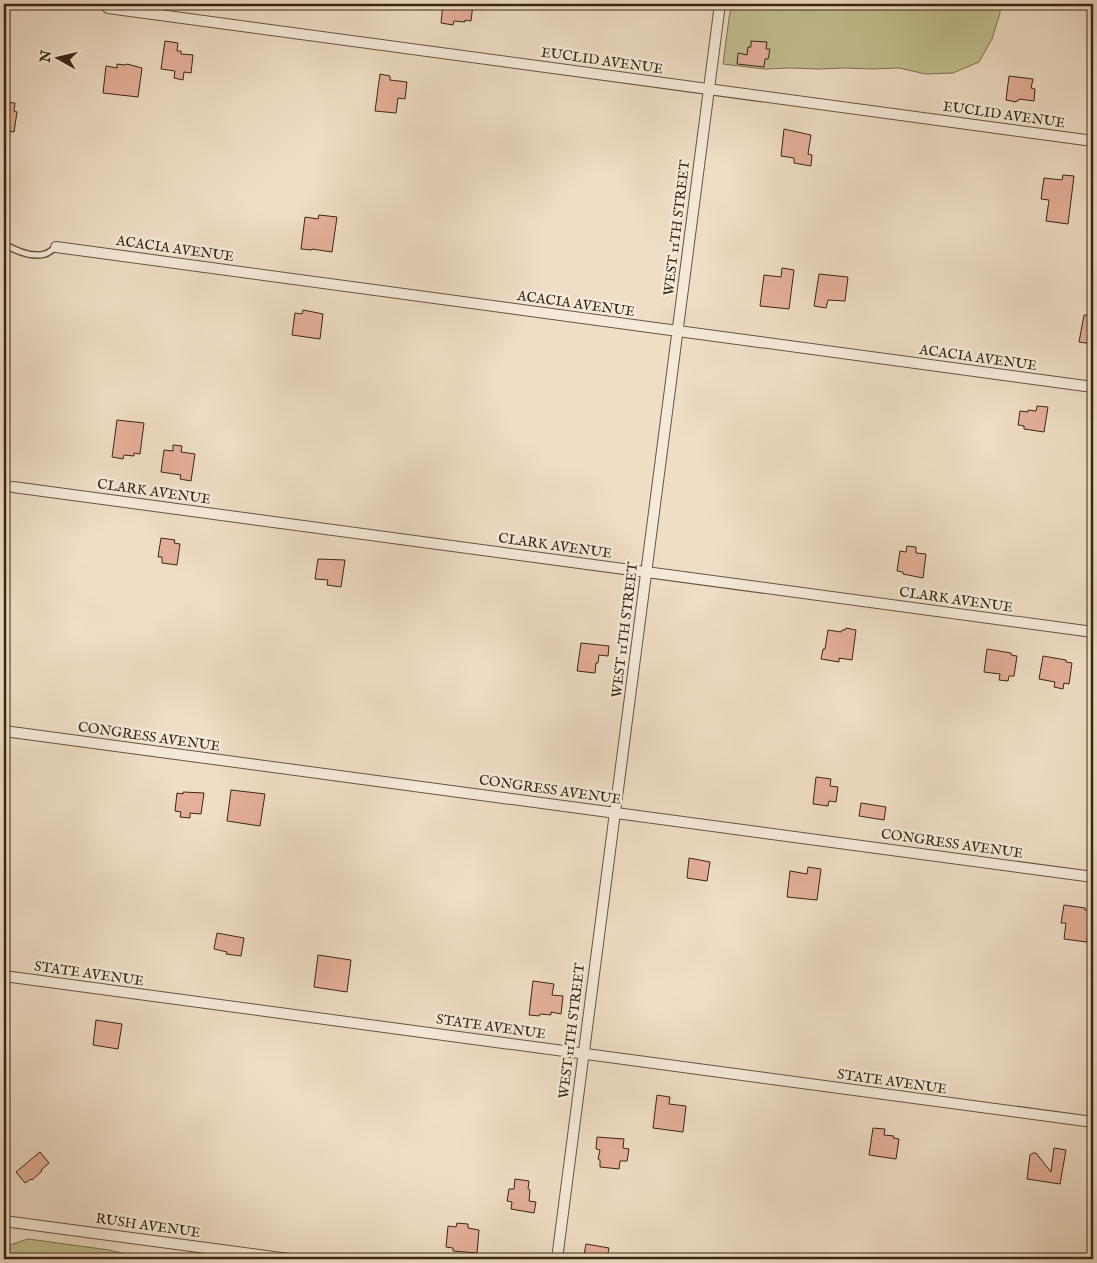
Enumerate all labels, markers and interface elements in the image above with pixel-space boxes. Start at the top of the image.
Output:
north arrow [32,32,82,82]
street label: EUCLID AVENUE [540,44,664,79]
text: N [36,49,56,65]
street label: EUCLID AVENUE [942,98,1066,133]
street label: WEST 11TH STREET [660,158,694,297]
street label: ACACIA AVENUE [114,232,235,266]
street label: ACACIA AVENUE [515,287,636,321]
street label: ACACIA AVENUE [917,341,1038,375]
street label: CLARK AVENUE [96,475,212,509]
street label: CLARK AVENUE [497,529,613,563]
street label: WEST 11TH STREET [608,560,642,699]
street label: CLARK AVENUE [898,583,1014,617]
street label: CONGRESS AVENUE [77,718,222,756]
street label: CONGRESS AVENUE [478,771,623,809]
street label: CONGRESS AVENUE [880,825,1025,863]
street label: STATE AVENUE [33,957,145,991]
street label: WEST 11TH STREET [555,961,589,1100]
street label: STATE AVENUE [435,1010,547,1044]
street label: STATE AVENUE [836,1065,948,1099]
street label: RUSH AVENUE [95,1210,202,1242]

